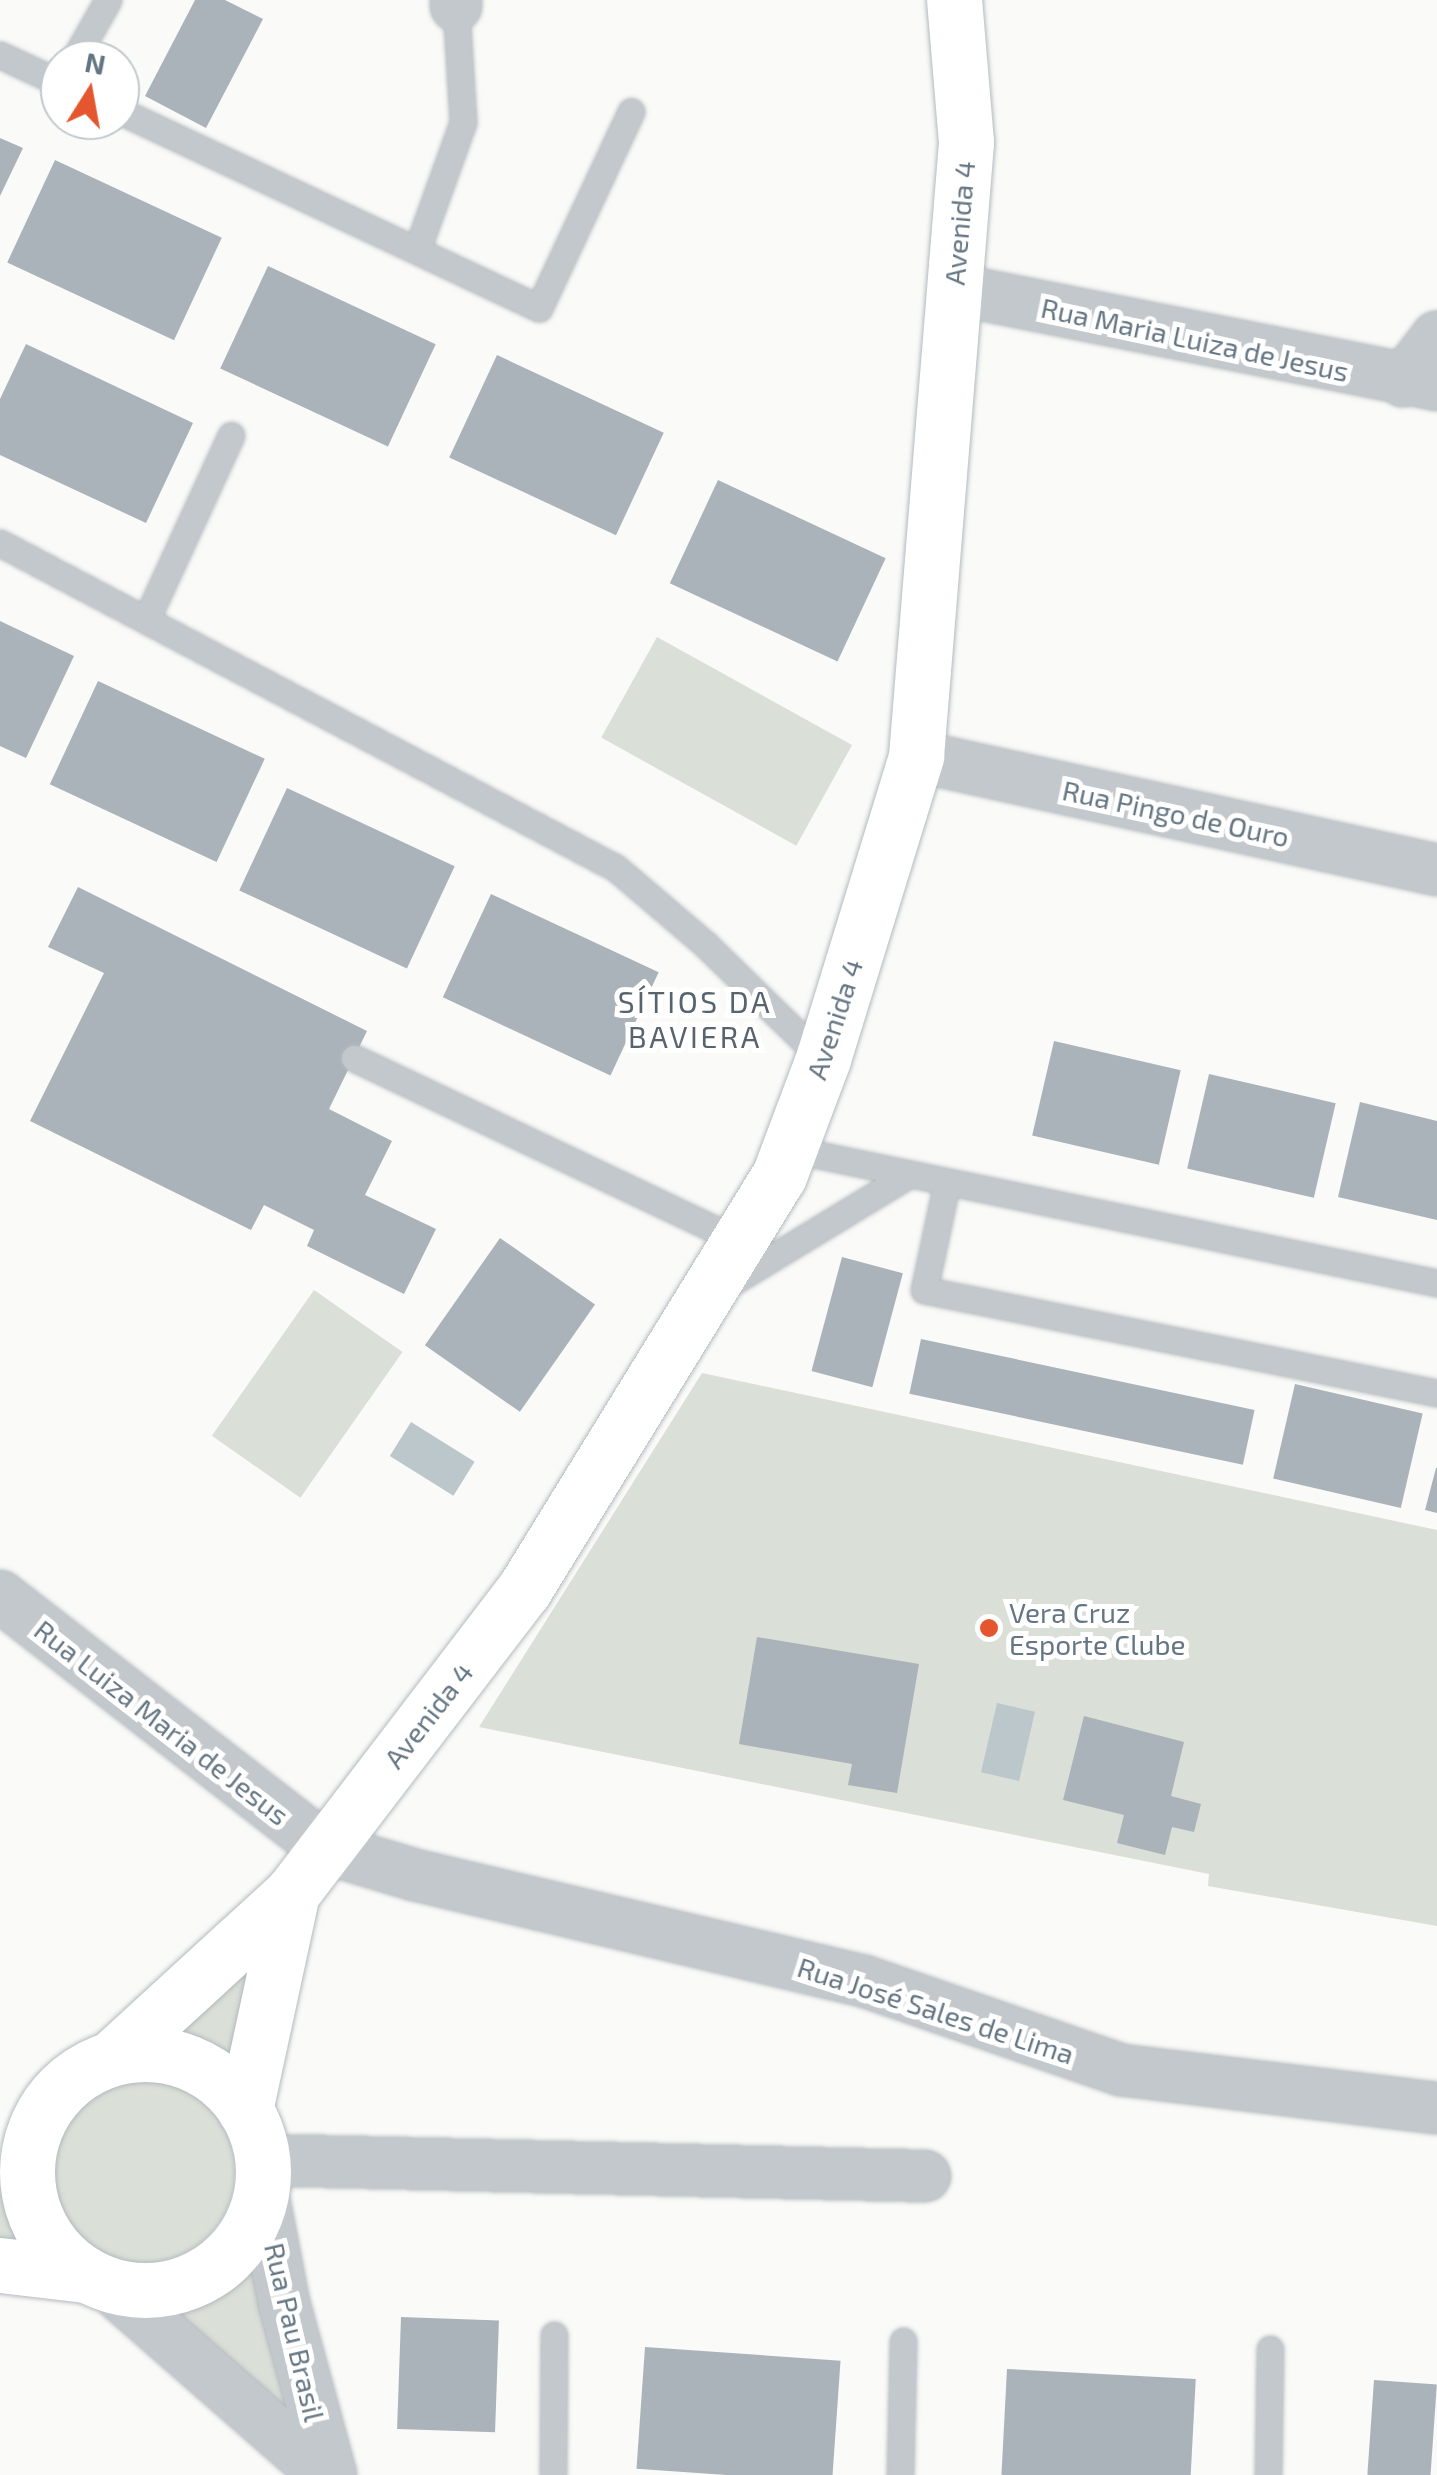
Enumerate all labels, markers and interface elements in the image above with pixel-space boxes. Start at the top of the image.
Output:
north arrow [40,40,140,140]
text: N [82,44,109,81]
street label: Avenida 4 [937,159,981,287]
street label: Rua Maria Luiza de Jesus [1038,290,1352,388]
street label: Rua Pingo de Ouro [1060,773,1292,853]
street label: Avenida 4 [799,955,869,1083]
district label: SÍTIOS DA BAVIERA [618,983,772,1054]
place label: Vera Cruz Esporte Clube [1009,1595,1185,1661]
street label: Rua Luiza Maria de Jesus [28,1612,296,1832]
marker: Vera Cruz Esporte Clube [978,1617,1000,1639]
street label: Avenida 4 [376,1656,480,1774]
street label: Rua José Sales de Lima [793,1949,1079,2071]
street label: Rua Pau Brasil [258,2239,332,2425]

